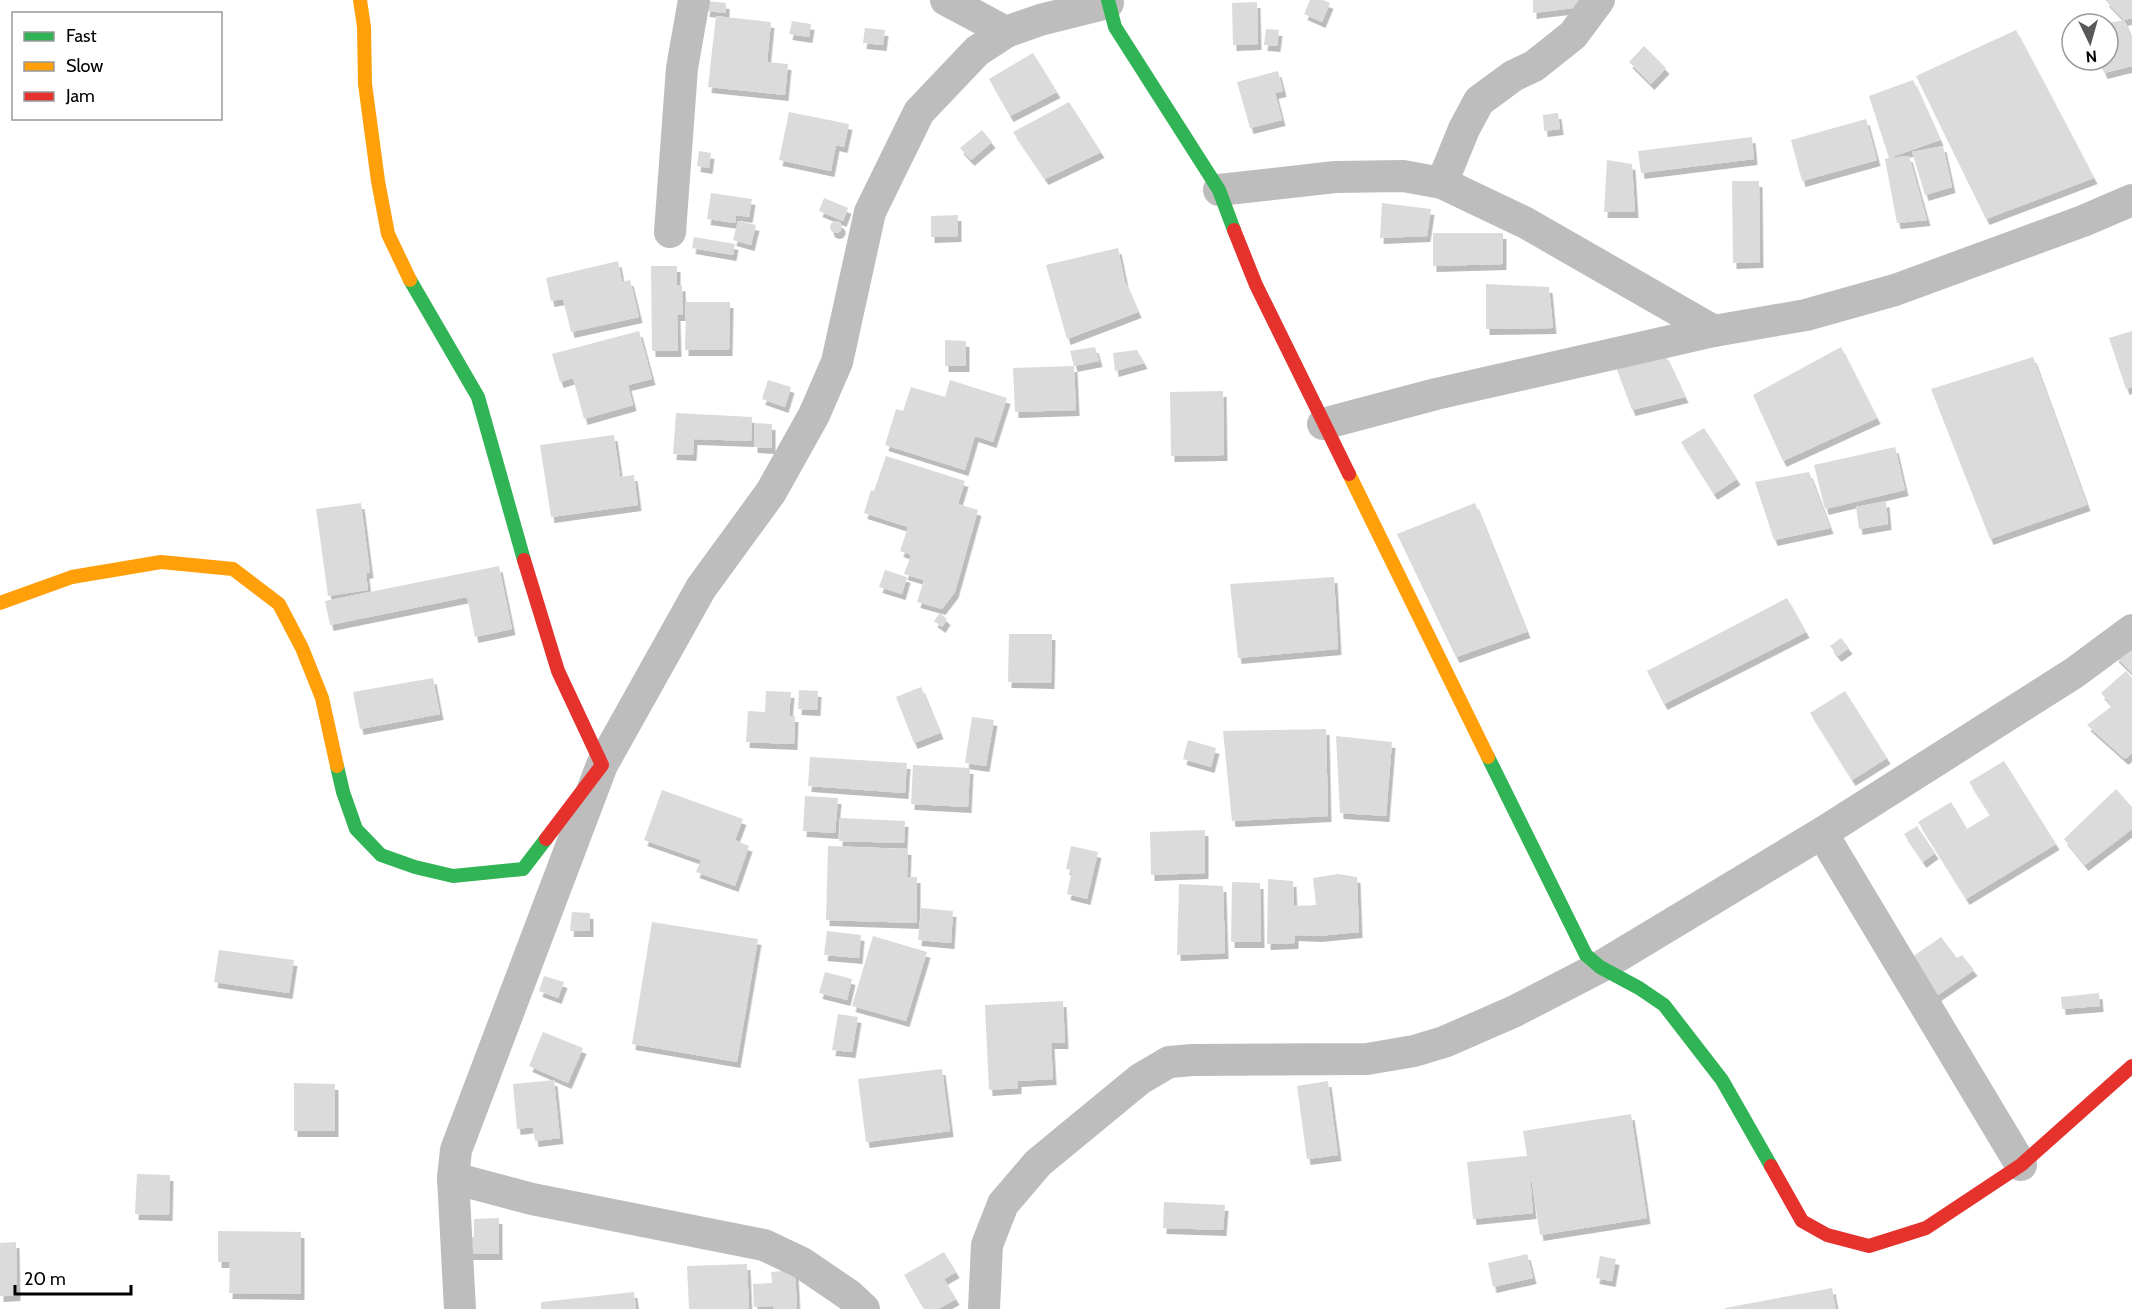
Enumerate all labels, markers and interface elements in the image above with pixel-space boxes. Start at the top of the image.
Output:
legend [12,12,222,120]
north arrow [2060,12,2120,72]
text: Fast [66,25,97,47]
text: N [2085,46,2098,66]
text: Slow [66,55,103,77]
text: Jam [65,85,95,107]
scale bar [15,1258,130,1296]
text: 20 m [24,1268,66,1290]

